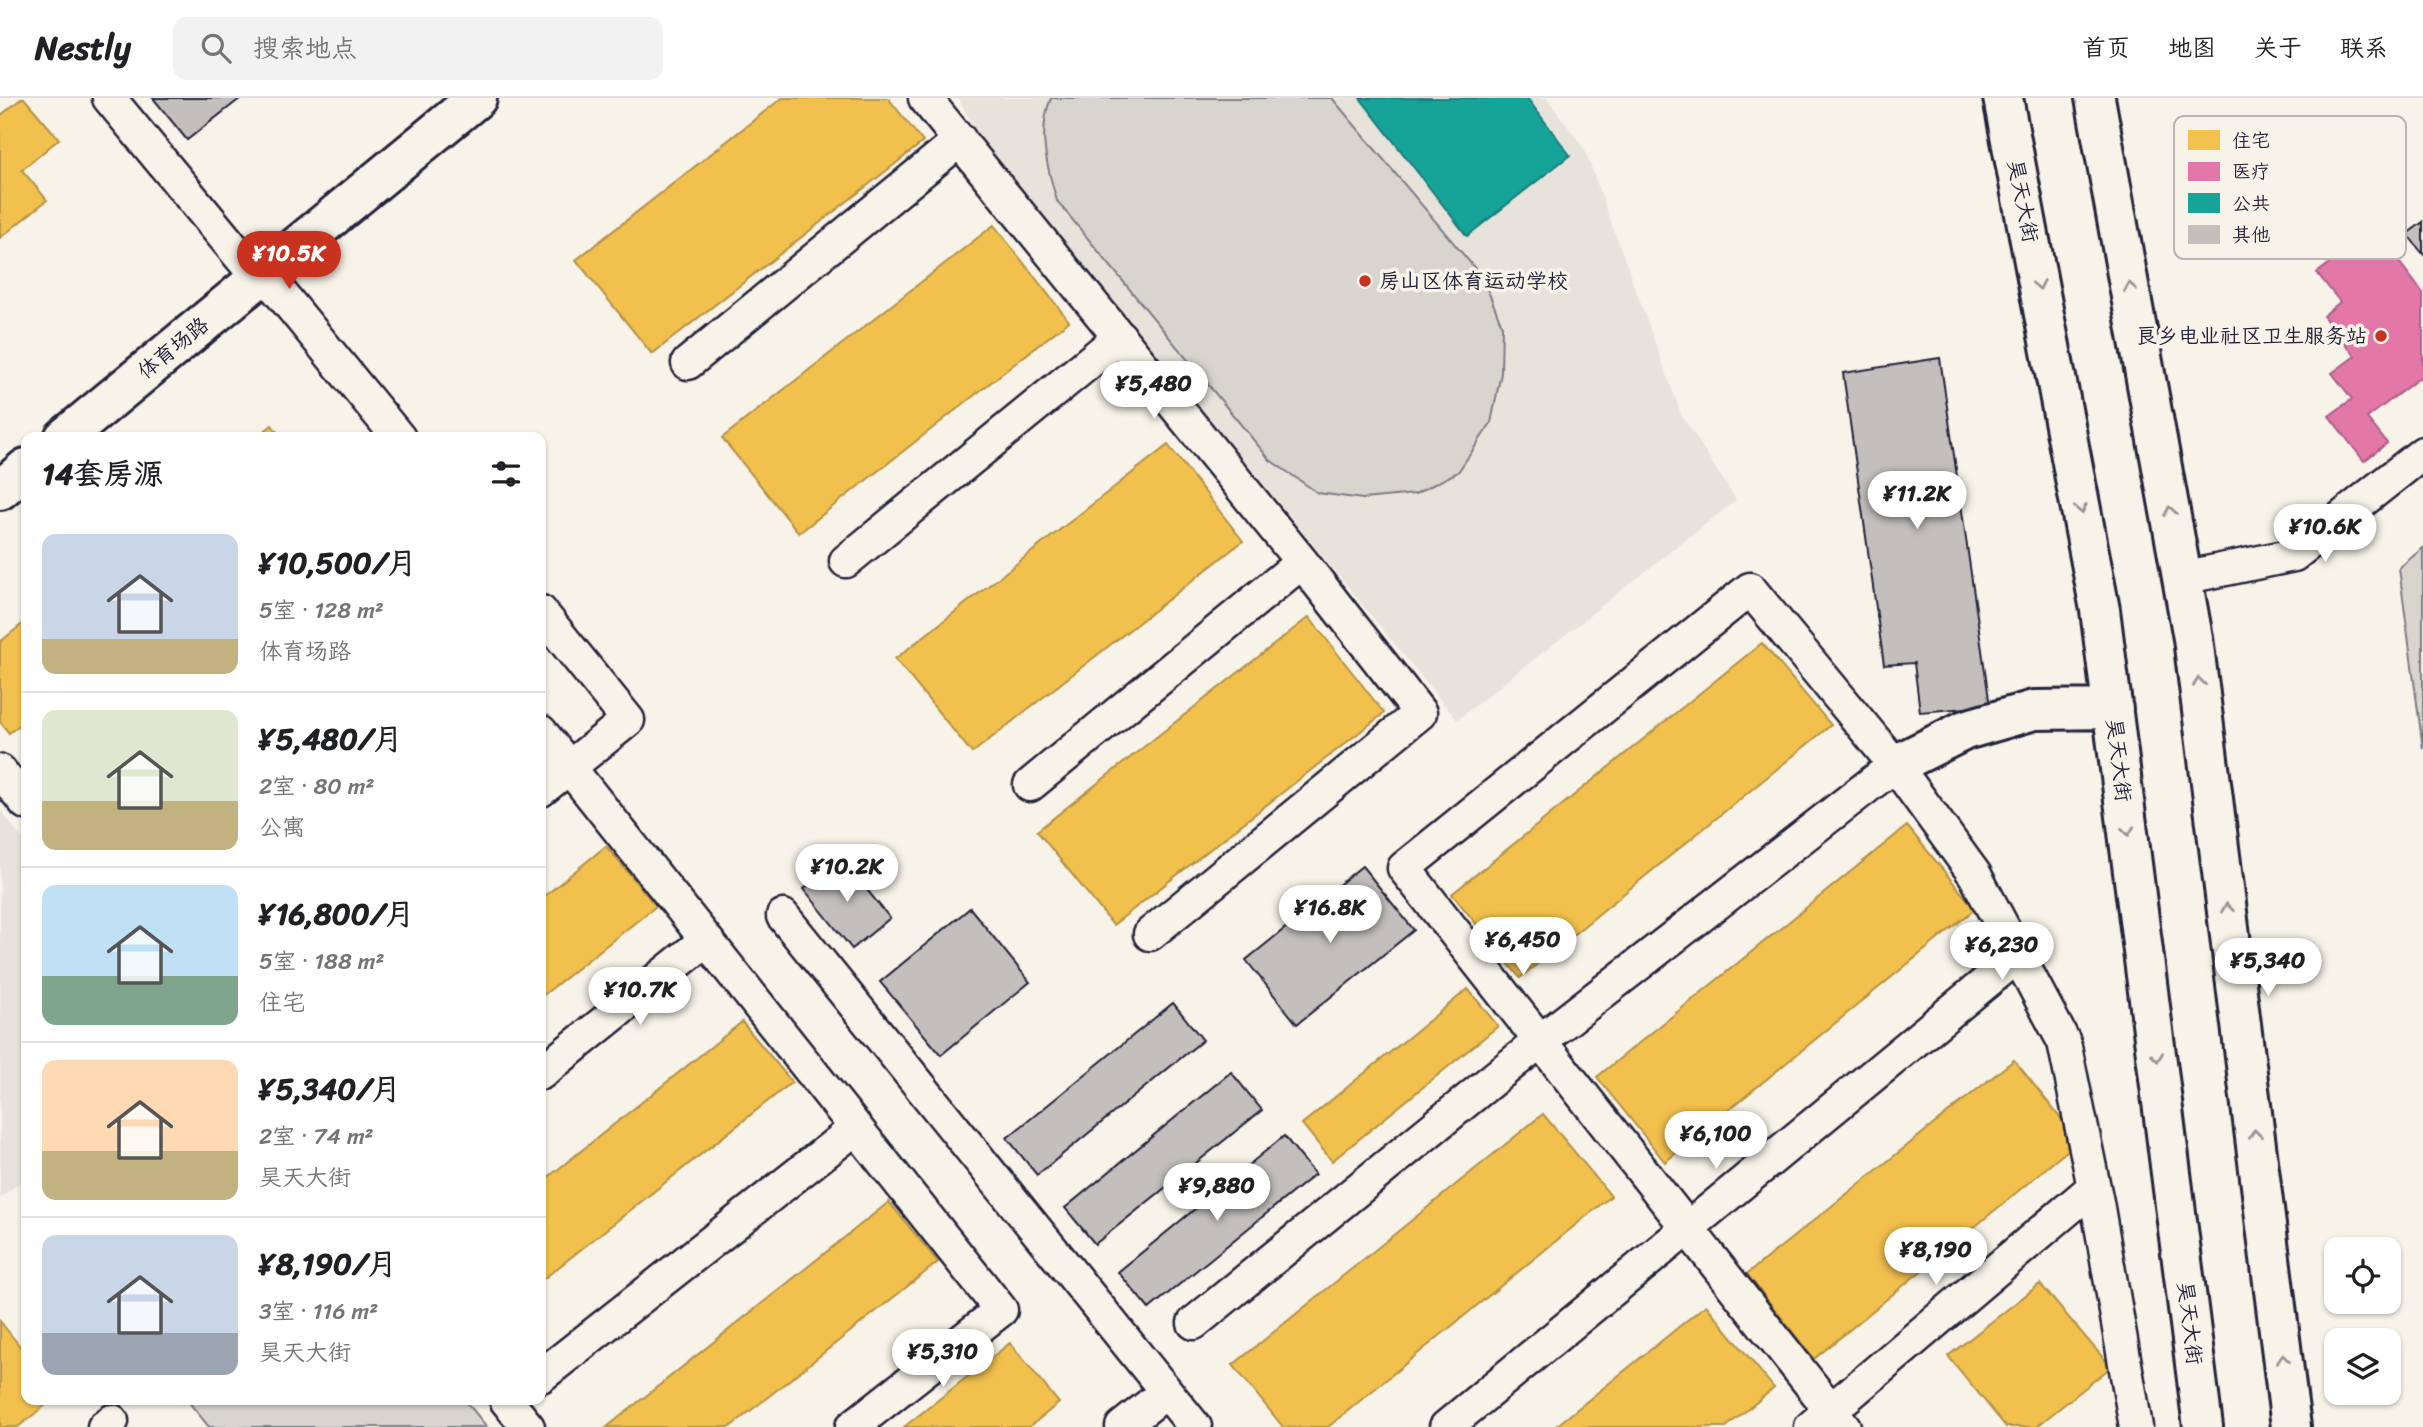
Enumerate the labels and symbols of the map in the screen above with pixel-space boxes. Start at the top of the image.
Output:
legend [2174,116,2406,259]
text: 住宅 [2232,124,2270,157]
text: 医疗 [2232,155,2270,188]
street label: 昊天大街 [1996,156,2050,246]
text: 公共 [2232,187,2270,220]
text: 其他 [2232,218,2270,251]
pin: ¥10.5K [232,232,346,291]
place label: 房山区体育运动学校 [1379,262,1568,300]
marker: 房山区体育运动学校 [1357,273,1373,289]
one-way arrow [2031,279,2046,291]
one-way arrow [2123,281,2138,293]
street label: 体育场路 [128,307,218,389]
place label: 良乡电业社区卫生服务站 [2136,317,2367,355]
marker: 良乡电业社区卫生服务站 [2373,328,2389,344]
pin: ¥5,480 [1097,362,1211,421]
pin: ¥11.2K [1860,472,1974,531]
one-way arrow [2073,503,2088,515]
pin: ¥10.6K [2268,504,2382,564]
one-way arrow [2163,505,2178,517]
one-way arrow [2191,676,2206,688]
street label: 昊天大街 [2095,716,2143,804]
one-way arrow [2121,825,2136,837]
pin: ¥10.2K [790,844,904,904]
pin: ¥16.8K [1273,886,1387,945]
one-way arrow [2219,902,2234,914]
pin: ¥6,450 [1466,918,1580,977]
pin: ¥6,230 [1945,922,2059,982]
pin: ¥5,340 [2211,939,2325,998]
pin: ¥10.7K [583,968,697,1027]
one-way arrow [2149,1051,2164,1062]
pin: ¥6,100 [1659,1112,1773,1171]
one-way arrow [2247,1128,2262,1139]
pin: ¥9,880 [1160,1164,1274,1223]
pin: ¥8,190 [1879,1228,1993,1287]
street label: 昊天大街 [2166,1279,2214,1367]
pin: ¥5,310 [886,1330,1000,1389]
one-way arrow [2276,1353,2291,1365]

